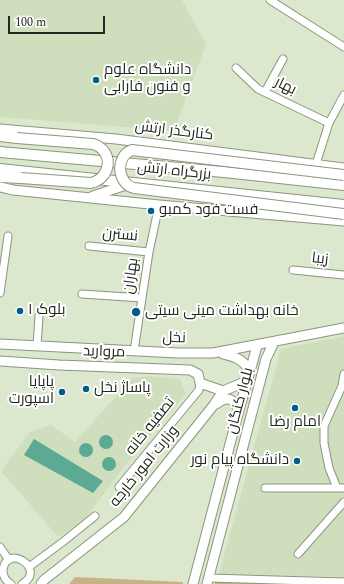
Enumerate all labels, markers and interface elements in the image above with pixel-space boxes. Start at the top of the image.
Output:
scale bar [10,8,107,34]
text: 100 m [15,13,46,32]
place label: دانشگاه علوم و فنون فارابی [104,62,191,97]
street label: بهار [271,74,299,100]
marker: دانشگاه علوم و فنون فارابی [91,75,101,85]
street label: کنارگذر ارتش [134,118,214,146]
street label: بزرگراه ارتش [136,159,212,185]
place label: فست فود کمبو [159,202,258,220]
marker: فست فود کمبو [146,206,156,216]
street label: نسترن [101,225,139,247]
street label: زیبا [311,250,329,270]
street label: بهاران [121,257,143,295]
place label: ۱ بلوک [28,302,65,320]
place label: خانه بهداشت مینی سیتی [145,303,298,321]
marker: ۱ بلوک [15,306,25,316]
marker: خانه بهداشت مینی سیتی [130,306,142,318]
street label: نخل [162,330,186,348]
street label: مروارید [83,343,125,363]
street label: بلوار کنگان [224,366,258,436]
place label: پاپایا اسپورت [9,374,54,409]
place label: پاساژ نخل [94,380,150,398]
marker: پاساژ نخل [81,384,91,394]
marker: پاپایا اسپورت [57,387,67,397]
street label: تصفیه خانه [122,395,180,459]
marker: امام رضا [290,403,300,413]
place label: امام رضا [269,414,321,432]
street label: وزارت امور خارجه [107,423,183,511]
place label: دانشگاه پیام نور [191,452,289,470]
marker: دانشگاه پیام نور [292,456,302,466]

